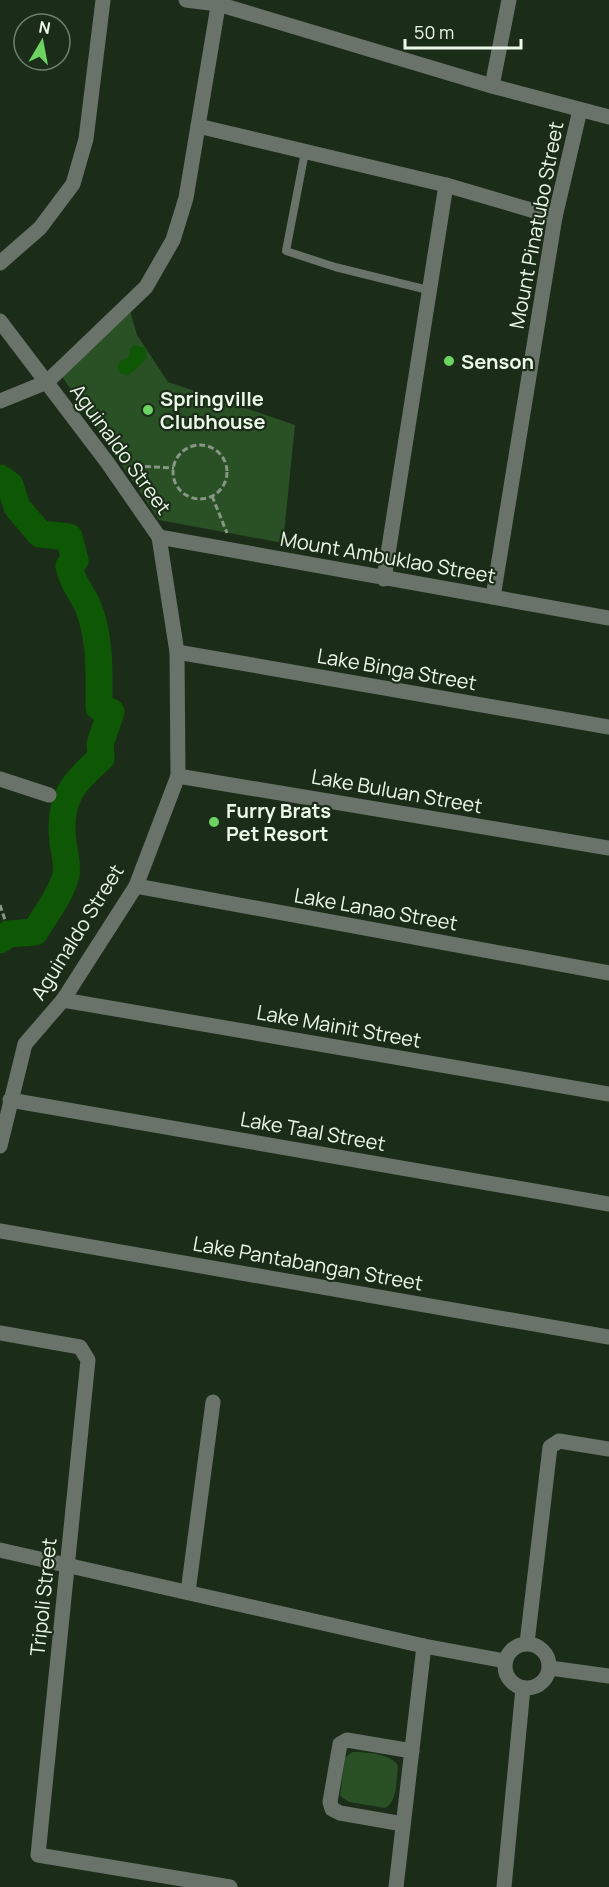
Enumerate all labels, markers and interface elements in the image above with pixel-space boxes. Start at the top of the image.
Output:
north arrow [12,12,72,72]
scale bar [405,12,520,50]
text: N [37,15,52,39]
text: 50 m [414,20,454,44]
street label: Mount Pinatubo Street [503,119,569,331]
place label: Senson [461,348,534,375]
marker: Senson [442,354,456,368]
street label: Aguinaldo Street [64,378,178,520]
place label: Springville Clubhouse [160,385,265,435]
marker: Springville Clubhouse [141,403,155,417]
street label: Mount Ambuklao Street [278,525,498,589]
street label: Lake Binga Street [315,642,479,696]
street label: Lake Buluan Street [309,763,485,819]
place label: Furry Brats Pet Resort [226,797,331,847]
marker: Furry Brats Pet Resort [207,815,221,829]
street label: Aguinaldo Street [24,859,130,1005]
street label: Lake Lanao Street [292,881,460,937]
street label: Lake Mainit Street [255,998,423,1054]
street label: Lake Taal Street [238,1105,388,1157]
street label: Lake Pantabangan Street [191,1229,425,1297]
street label: Tripoli Street [23,1537,63,1657]

